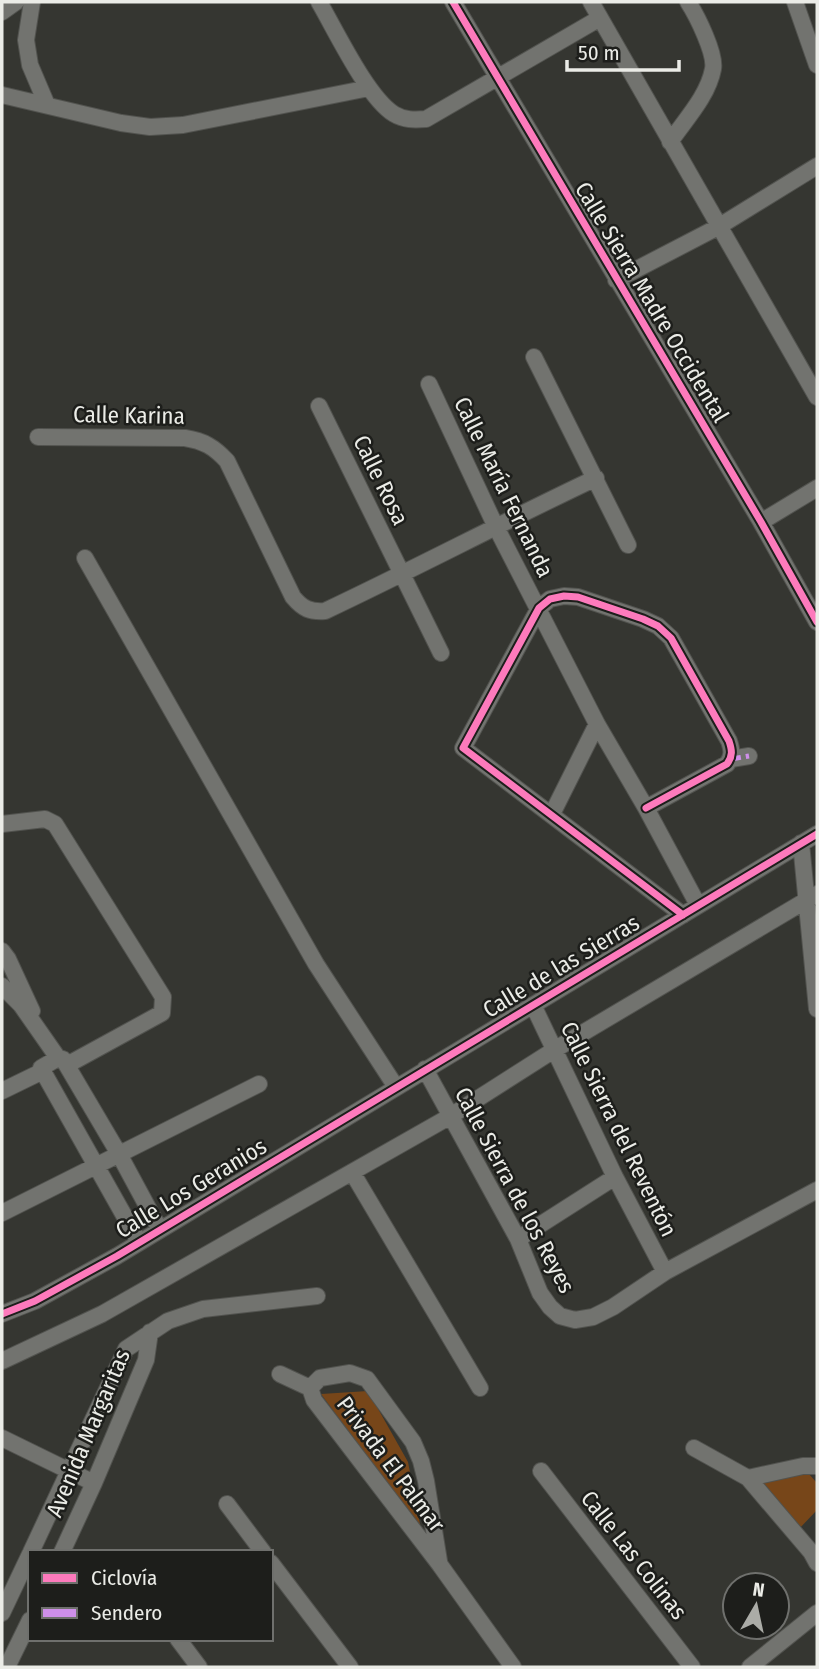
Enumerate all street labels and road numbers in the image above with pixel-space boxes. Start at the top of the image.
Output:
street label: Calle Sierra Madre Occidental [569,177,735,427]
street label: Calle María Fernanda [448,392,560,582]
street label: Calle Karina [73,400,185,430]
street label: Calle Rosa [347,430,415,530]
street label: Calle de las Sierras [478,908,644,1024]
street label: Calle Sierra del Reventón [555,1017,683,1241]
street label: Calle Sierra de los Reyes [449,1082,581,1298]
street label: Calle Los Geranios [110,1132,272,1244]
street label: Avenida Margaritas [40,1345,136,1521]
street label: Privada El Palmar [331,1391,451,1537]
street label: Calle Las Colinas [575,1485,693,1625]

